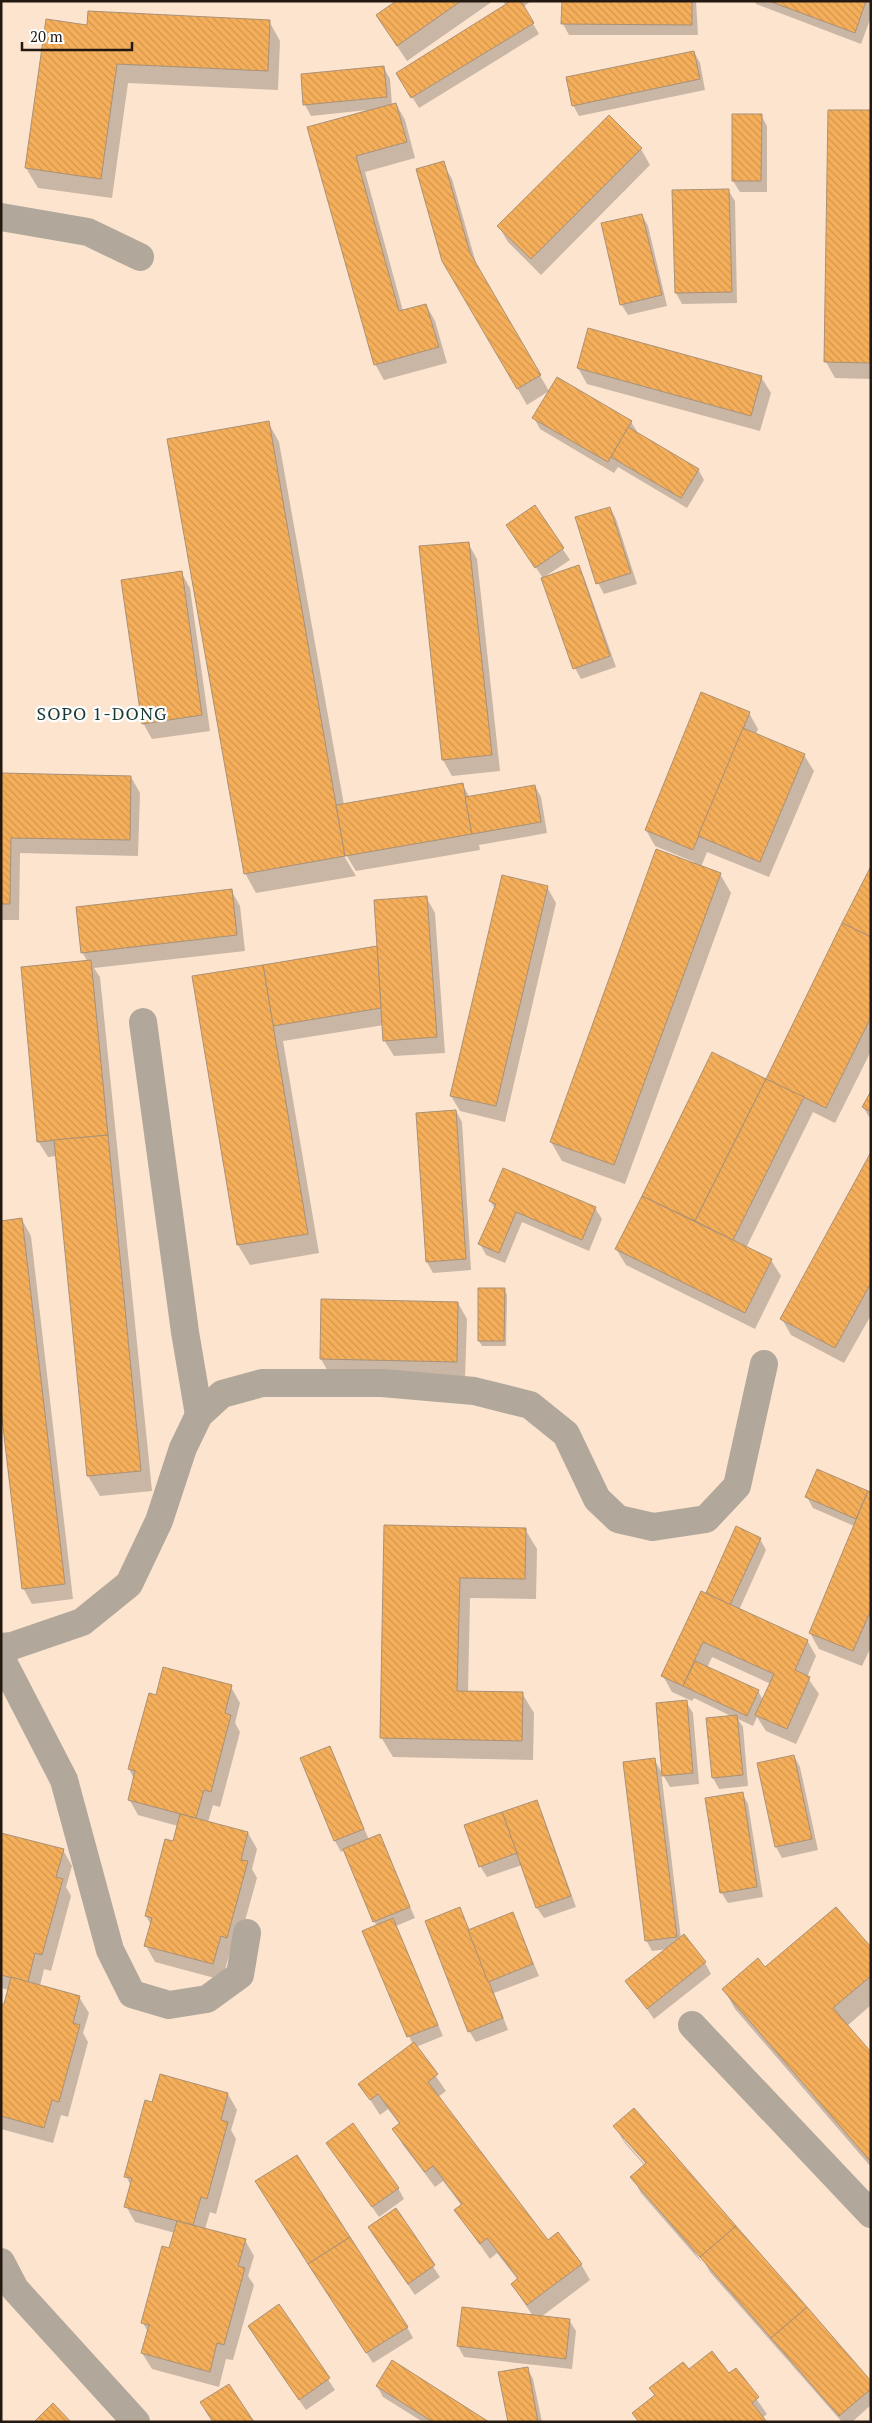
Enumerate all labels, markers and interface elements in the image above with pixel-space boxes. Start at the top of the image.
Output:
scale bar [22,20,132,52]
text: 20 m [30,26,63,46]
district label: SOPO 1-DONG [37,701,168,725]

